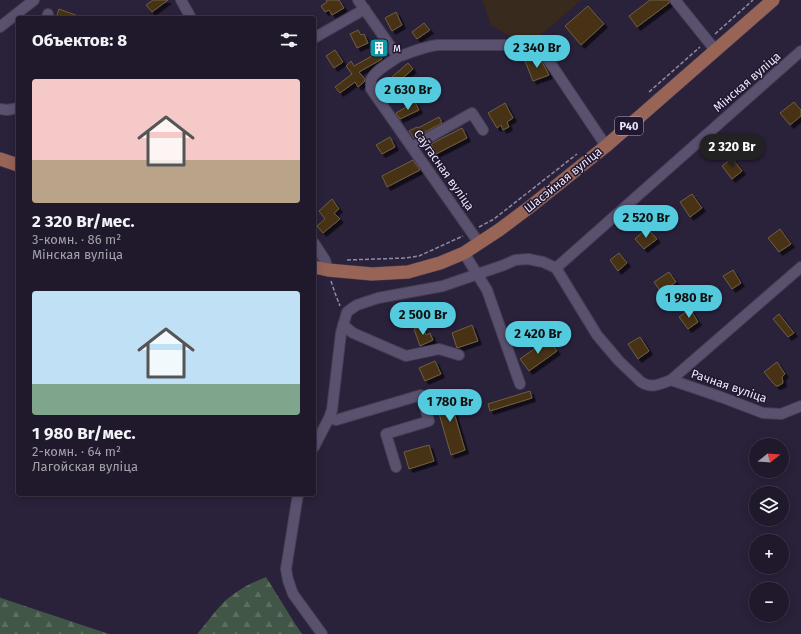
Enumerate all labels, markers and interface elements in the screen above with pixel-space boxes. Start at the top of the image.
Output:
icon: filters [278,29,300,51]
text: Объектов: 8 [32,30,127,51]
pin: 2 340 Br [496,35,578,69]
building icon: м [368,37,390,59]
text: 2 340 Br [513,40,561,55]
place label: м [393,41,401,55]
street label: Мінская вуліца [711,49,783,115]
pin: 2 630 Br [367,77,449,111]
text: 2 630 Br [384,82,432,97]
icon: home [130,105,202,177]
road number: Р40 [615,117,643,135]
street label: Саўгасная вуліца [411,127,477,213]
pin: 2 320 Br [691,134,773,168]
text: 2 320 Br [708,139,756,154]
street label: Шасэйная вуліца [521,144,605,216]
pin: 2 520 Br [605,205,687,239]
text: 2 520 Br [622,210,670,225]
text: 2 320 Br/мес. [32,211,135,232]
text: 3-комн. · 86 m² [32,232,121,247]
text: Мінская вуліца [32,247,123,262]
pin: 1 980 Br [648,285,730,319]
text: 1 980 Br [665,290,713,305]
pin: 2 500 Br [382,302,464,336]
text: 2 500 Br [399,307,447,322]
icon: home [130,317,202,389]
pin: 2 420 Br [497,321,579,355]
text: 2 420 Br [514,326,562,341]
street label: Рачная вуліца [689,367,769,405]
pin: 1 780 Br [409,389,491,423]
text: 1 780 Br [427,394,473,409]
text: 1 980 Br/мес. [32,423,136,444]
north arrow [749,438,789,478]
map controls [749,438,789,622]
text: 2-комн. · 64 m² [32,444,121,459]
text: Лагойская вуліца [32,459,138,474]
button: layers [749,486,789,526]
button: + [749,534,789,574]
button: − [749,582,789,622]

